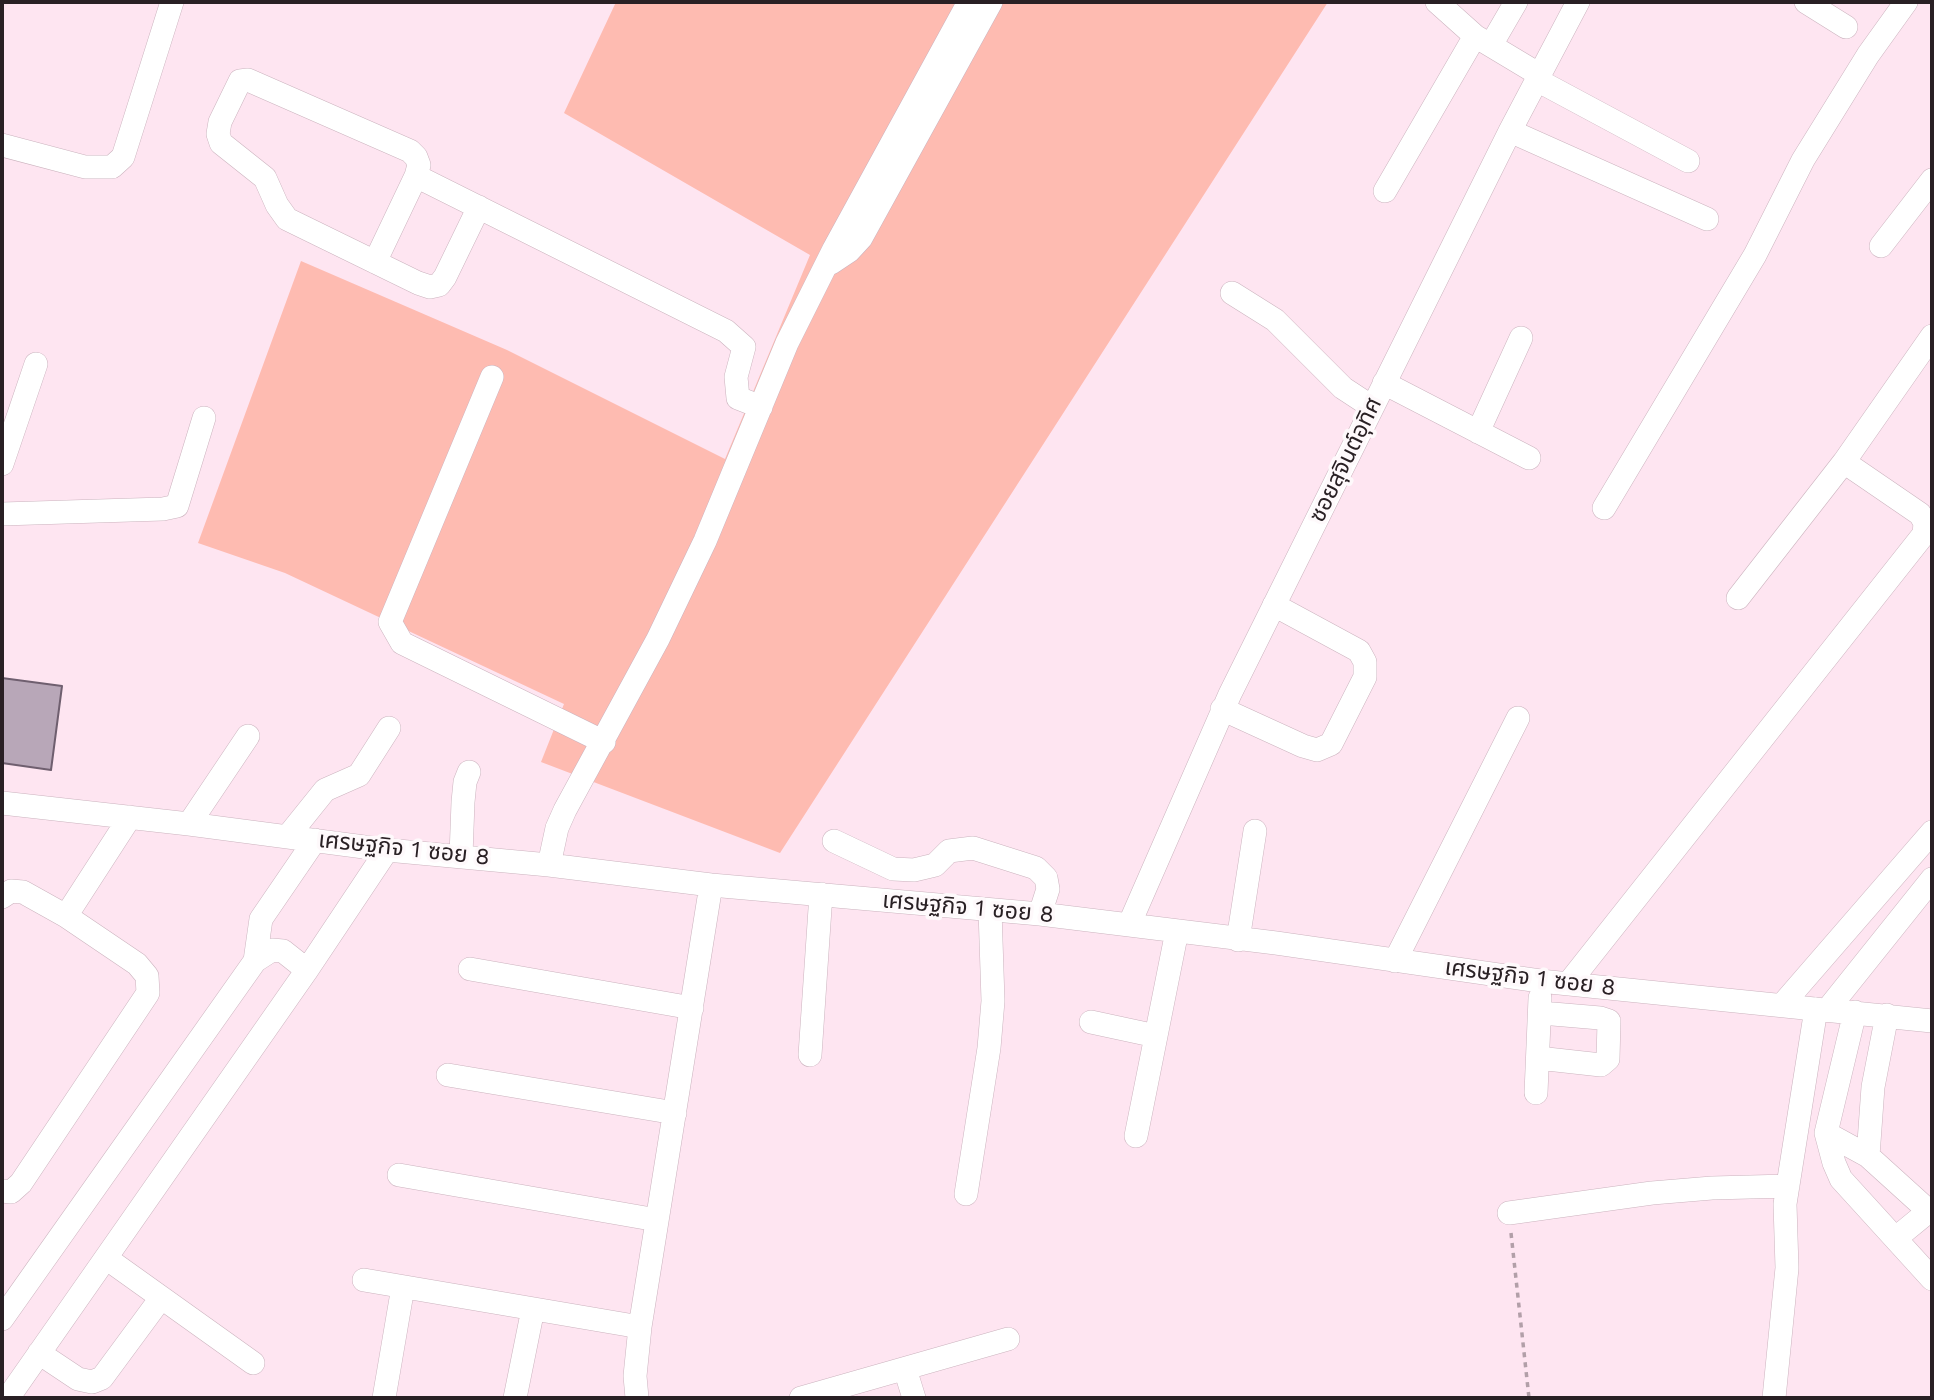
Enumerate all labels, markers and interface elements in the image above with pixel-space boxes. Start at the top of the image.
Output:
street label: ซอยสุจินต์อุทิศ [1304,393,1388,527]
street label: เศรษฐกิจ 1 ซอย 8 [317,826,491,872]
street label: เศรษฐกิจ 1 ซอย 8 [881,887,1055,929]
street label: เศรษฐกิจ 1 ซอย 8 [1443,954,1617,1002]

